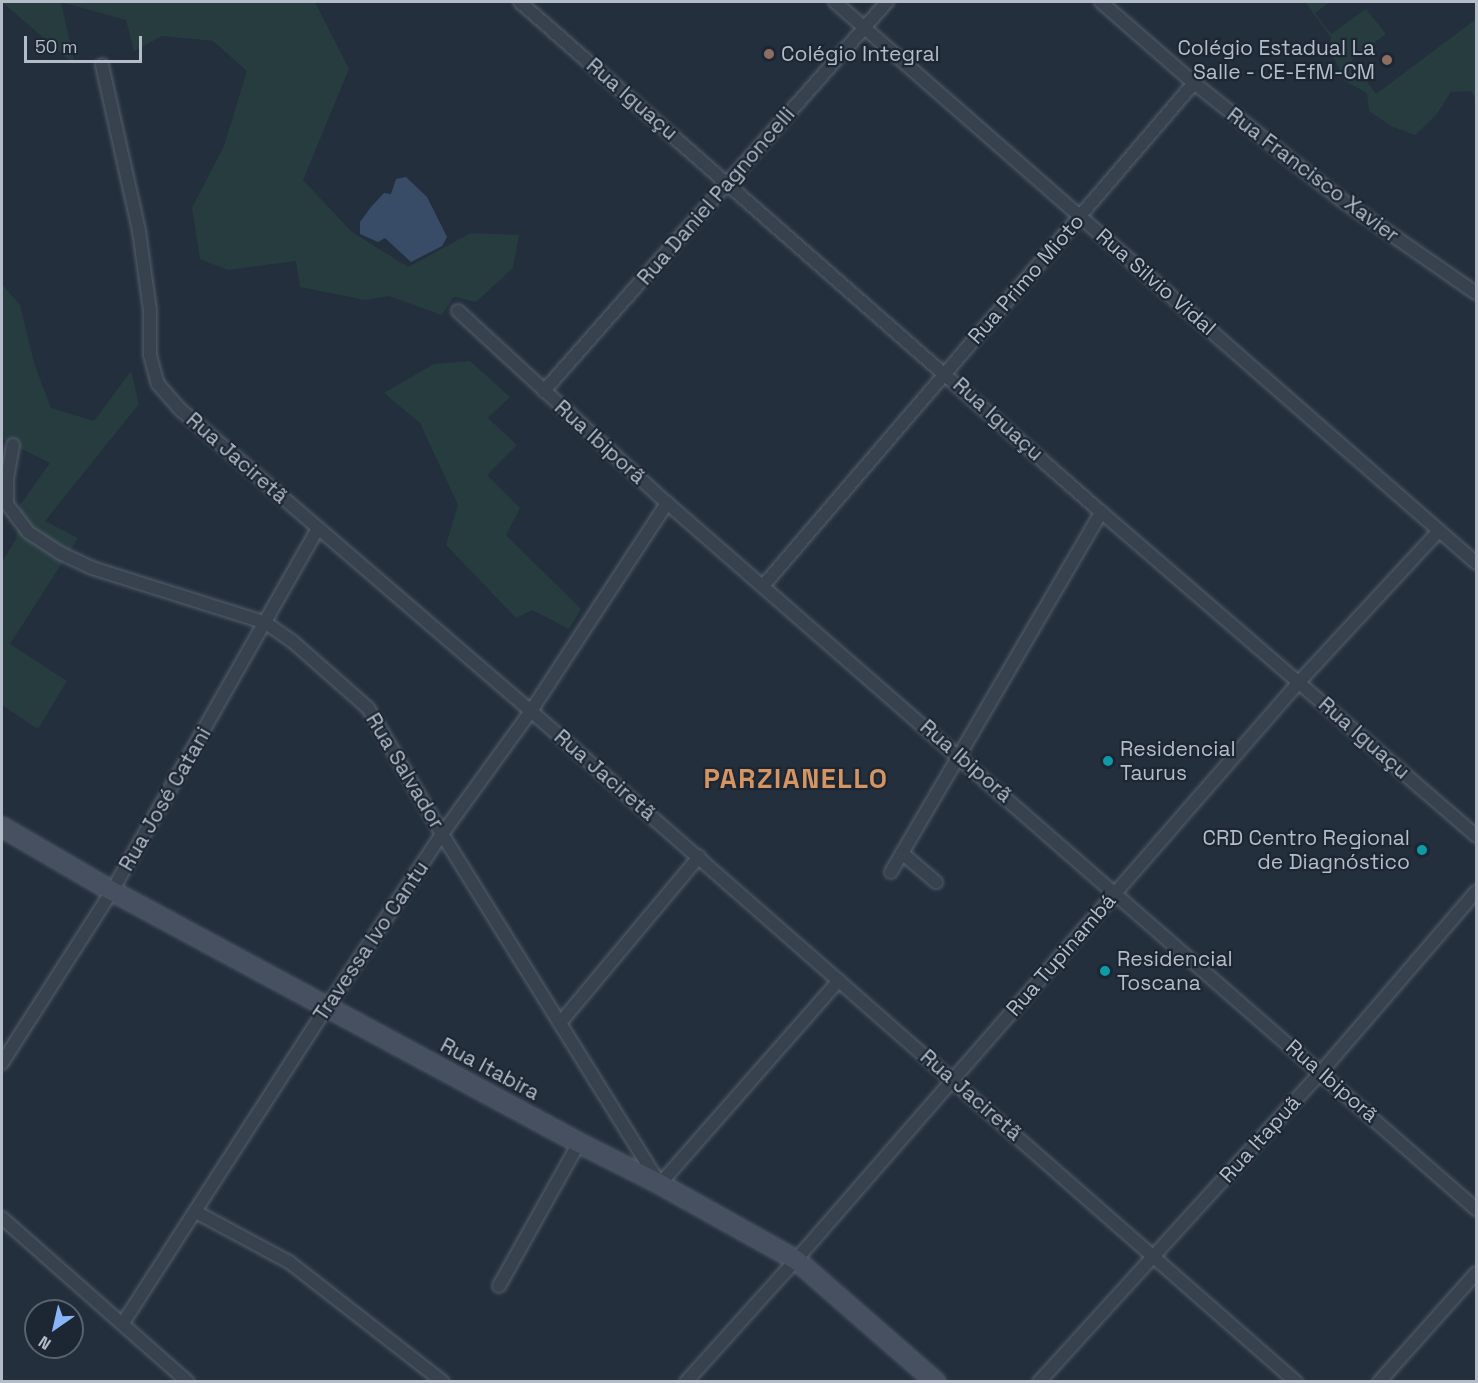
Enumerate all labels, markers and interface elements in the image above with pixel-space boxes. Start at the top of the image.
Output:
scale bar [27,24,146,62]
text: 50 m [35,35,77,58]
place label: Colégio Estadual La Salle - CE-EfM-CM [1177,35,1375,85]
place label: Colégio Integral [781,41,940,67]
marker: Colégio Integral [762,47,776,61]
street label: Rua Iguaçu [581,53,683,145]
marker: Colégio Estadual La Salle - CE-EfM-CM [1380,53,1394,67]
street label: Rua Daniel Pagnoncelli [632,102,800,290]
street label: Rua Francisco Xavier [1222,102,1404,248]
street label: Rua Primo Mioto [963,209,1089,349]
street label: Rua Silvio Vidal [1091,223,1221,341]
street label: Rua Iguaçu [948,372,1048,466]
street label: Rua Ibiporã [549,395,651,489]
street label: Rua Jaciretã [181,407,293,509]
street label: Rua Iguaçu [1313,692,1415,784]
street label: Rua Salvador [360,708,450,834]
street label: Rua Ibiporã [915,714,1017,808]
street label: Rua José Catani [114,723,216,875]
street label: Rua Jaciretã [549,724,661,826]
place label: Residencial Taurus [1120,736,1236,786]
marker: Residencial Taurus [1101,754,1115,768]
district label: PARZIANELLO [703,763,889,795]
place label: CRD Centro Regional de Diagnóstico [1202,825,1410,875]
marker: CRD Centro Regional de Diagnóstico [1415,843,1429,857]
street label: Travessa Ivo Cantu [308,856,434,1026]
street label: Rua Tupinambá [1001,888,1121,1022]
place label: Residencial Toscana [1117,946,1233,996]
marker: Residencial Toscana [1098,964,1112,978]
street label: Rua Itabira [436,1032,544,1106]
street label: Rua Ibiporã [1281,1034,1383,1128]
street label: Rua Jaciretã [915,1044,1027,1146]
street label: Rua Itapuã [1214,1090,1306,1188]
north arrow [24,1299,84,1359]
text: N [34,1331,55,1354]

